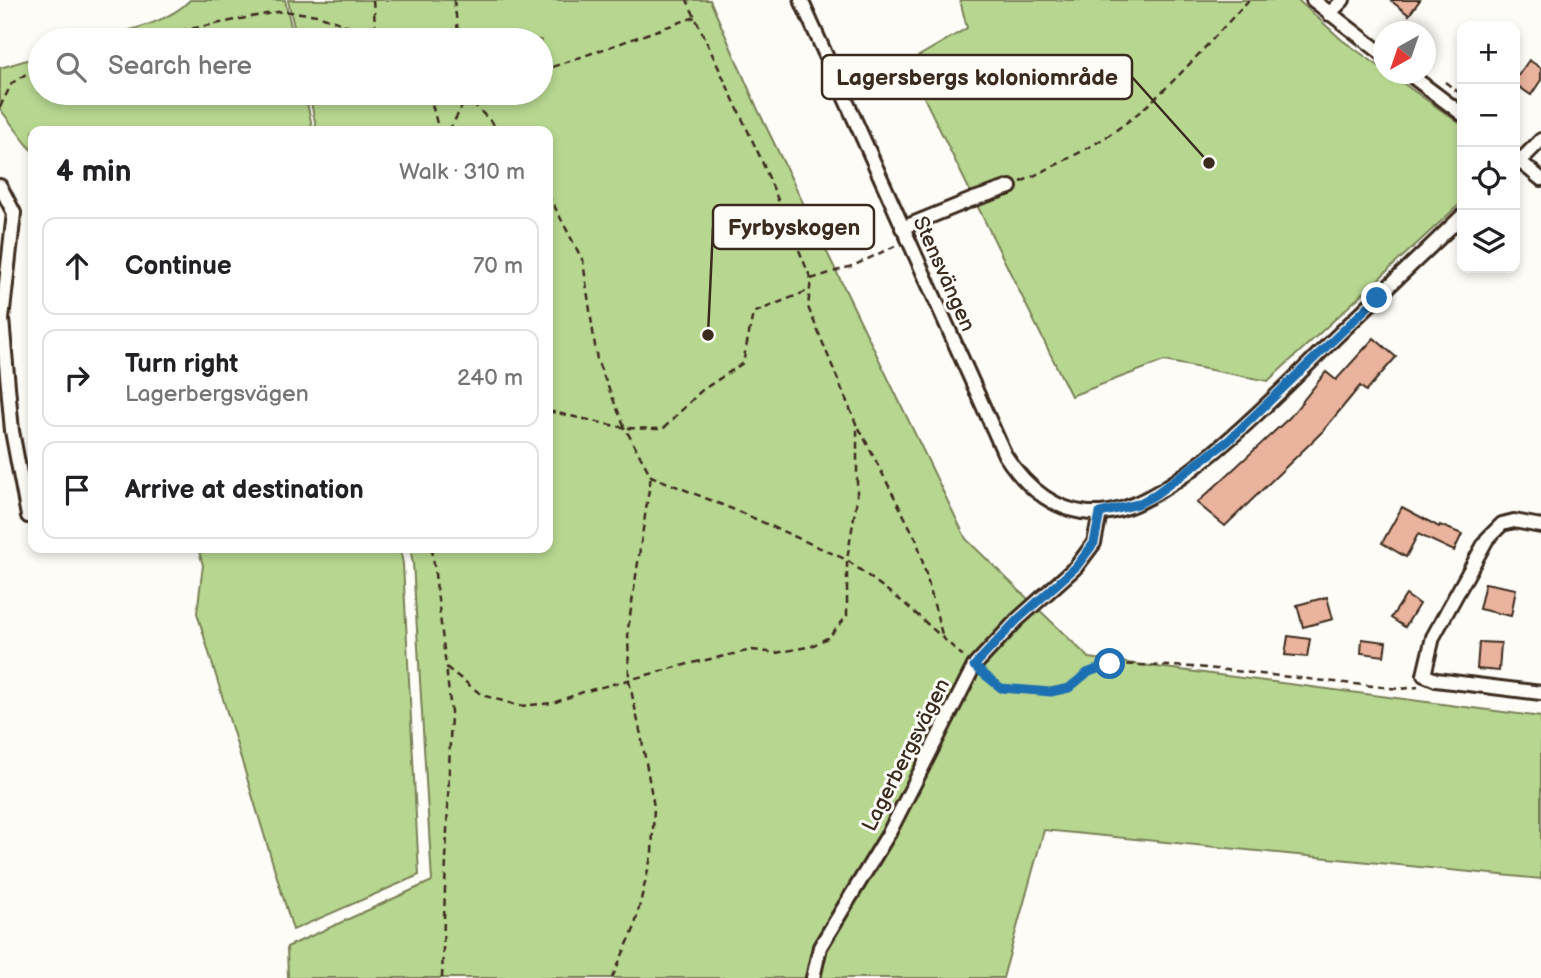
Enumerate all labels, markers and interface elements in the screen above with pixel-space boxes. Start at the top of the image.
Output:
north arrow [1373,21,1436,84]
map controls [1457,21,1520,273]
button: + [1457,21,1520,84]
search box [28,28,553,105]
icon: search [52,48,90,86]
text: Search here [108,51,252,82]
callout: Lagersbergs koloniområde [822,55,1132,99]
text: Lagersbergs koloniområde [836,64,1118,92]
button: − [1457,84,1520,147]
button: locate [1457,147,1520,210]
text: 4 min [56,154,131,190]
text: Walk · 310 m [399,158,525,186]
callout: Fyrbyskogen [713,205,874,249]
button: layers [1457,210,1520,273]
street label: Stensvängen [908,213,980,335]
text: Fyrbyskogen [728,214,860,242]
icon: ahead [58,247,96,285]
text: Continue [125,251,232,282]
text: 70 m [473,252,523,280]
route end [1361,282,1392,313]
text: Turn right [125,349,238,380]
icon: right [58,359,96,397]
text: 240 m [457,364,523,392]
text: Lagerbergsvägen [125,380,309,408]
icon: arrive [58,471,96,509]
text: Arrive at destination [125,475,364,506]
route start [1094,648,1125,679]
street label: Lagerbergsvägen [857,675,955,835]

